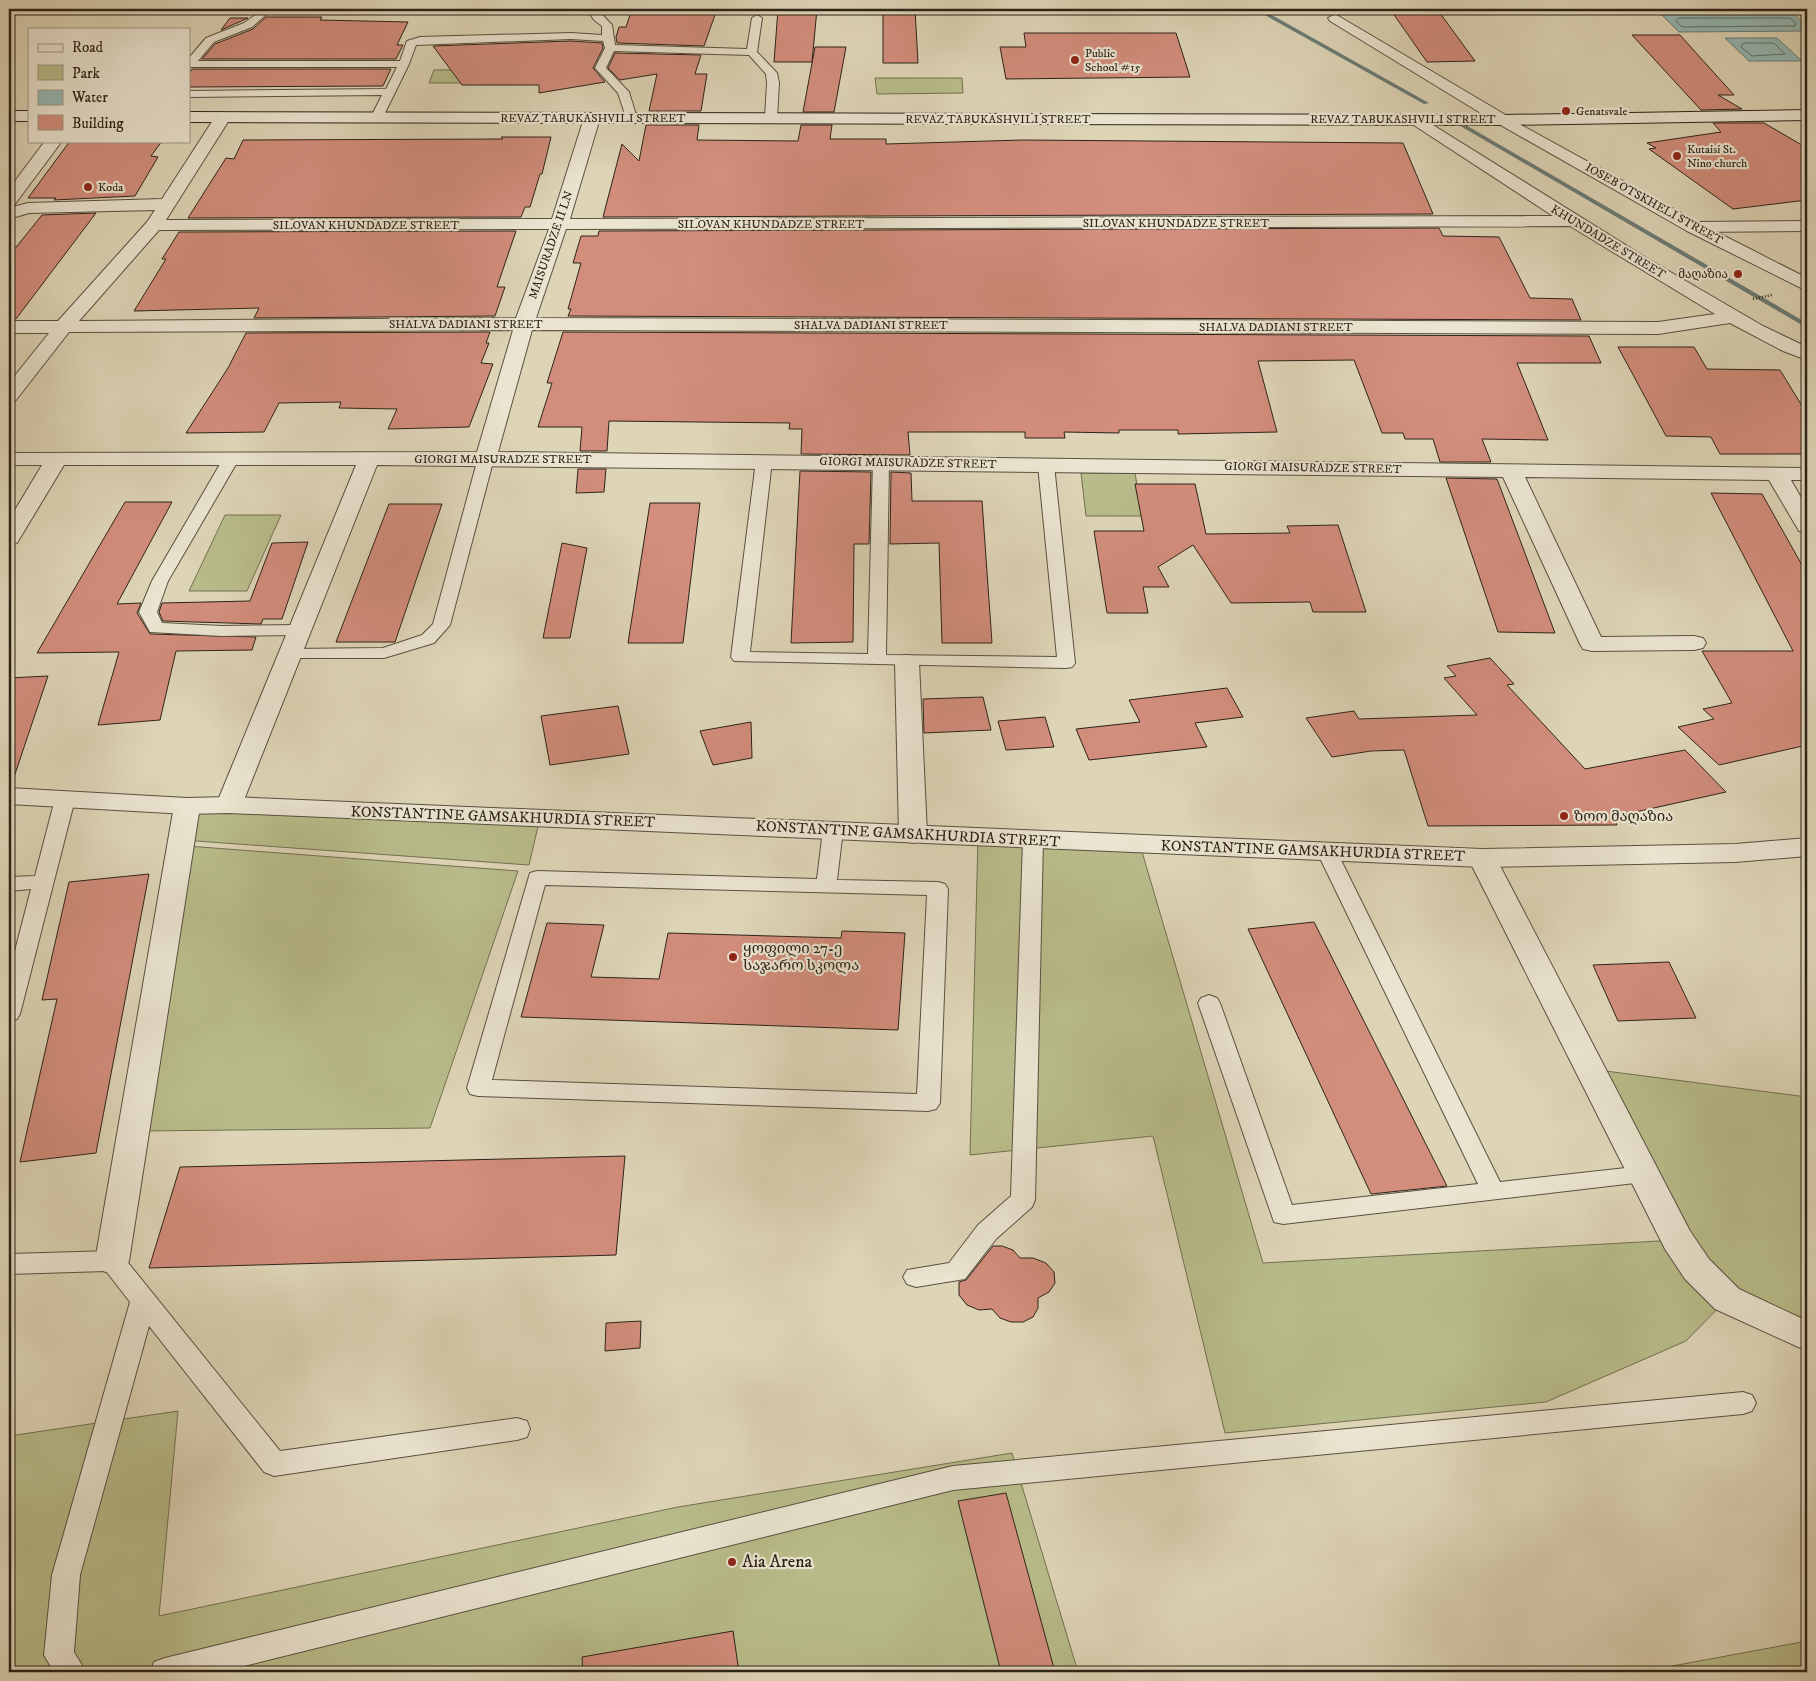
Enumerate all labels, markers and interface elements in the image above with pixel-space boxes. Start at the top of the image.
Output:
legend [28,28,190,142]
text: Road [72,38,104,57]
place label: Public School #15 [1085,46,1140,75]
marker: Public School #15 [1069,54,1081,66]
text: Park [72,64,101,83]
text: Water [71,88,108,107]
place label: Genatsvale [1576,104,1628,119]
marker: Genatsvale [1560,105,1572,117]
street label: REVAZ TABUKASHVILI STREET [500,111,686,126]
street label: REVAZ TABUKASHVILI STREET [905,112,1091,127]
street label: REVAZ TABUKASHVILI STREET [1310,112,1496,127]
text: Building [72,114,124,133]
place label: Kutaisi St. Nino church [1687,142,1748,171]
marker: Kutaisi St. Nino church [1671,150,1683,162]
street label: IOSEB OTSKHELI STREET [1583,160,1725,248]
place label: Koda [98,180,124,195]
marker: Koda [82,181,94,193]
street label: MAISURADZE II LN [525,189,577,301]
street label: KHUNDADZE STREET [1548,202,1668,282]
street label: SILOVAN KHUNDADZE STREET [1083,216,1269,231]
street label: SILOVAN KHUNDADZE STREET [678,217,864,232]
street label: SILOVAN KHUNDADZE STREET [273,218,459,233]
place label: მაღაზია [1678,267,1728,282]
marker: მაღაზია [1732,268,1744,280]
street label: SHALVA DADIANI STREET [389,317,543,332]
street label: SHALVA DADIANI STREET [794,318,948,333]
street label: SHALVA DADIANI STREET [1199,320,1353,335]
street label: GIORGI MAISURADZE STREET [414,452,592,467]
street label: GIORGI MAISURADZE STREET [819,454,997,472]
street label: GIORGI MAISURADZE STREET [1224,459,1402,477]
street label: KONSTANTINE GAMSAKHURDIA STREET [350,802,656,832]
place label: ზოო მაღაზია [1574,807,1673,826]
marker: ზოო მაღაზია [1558,810,1570,822]
street label: KONSTANTINE GAMSAKHURDIA STREET [755,817,1061,851]
street label: KONSTANTINE GAMSAKHURDIA STREET [1160,836,1466,866]
place label: ყოფილი 27-ე საჯარო სკოლა [743,939,859,975]
marker: ყოფილი 27-ე საჯარო სკოლა [727,951,739,963]
place label: Aia Arena [742,1551,813,1573]
marker: Aia Arena [726,1556,738,1568]

